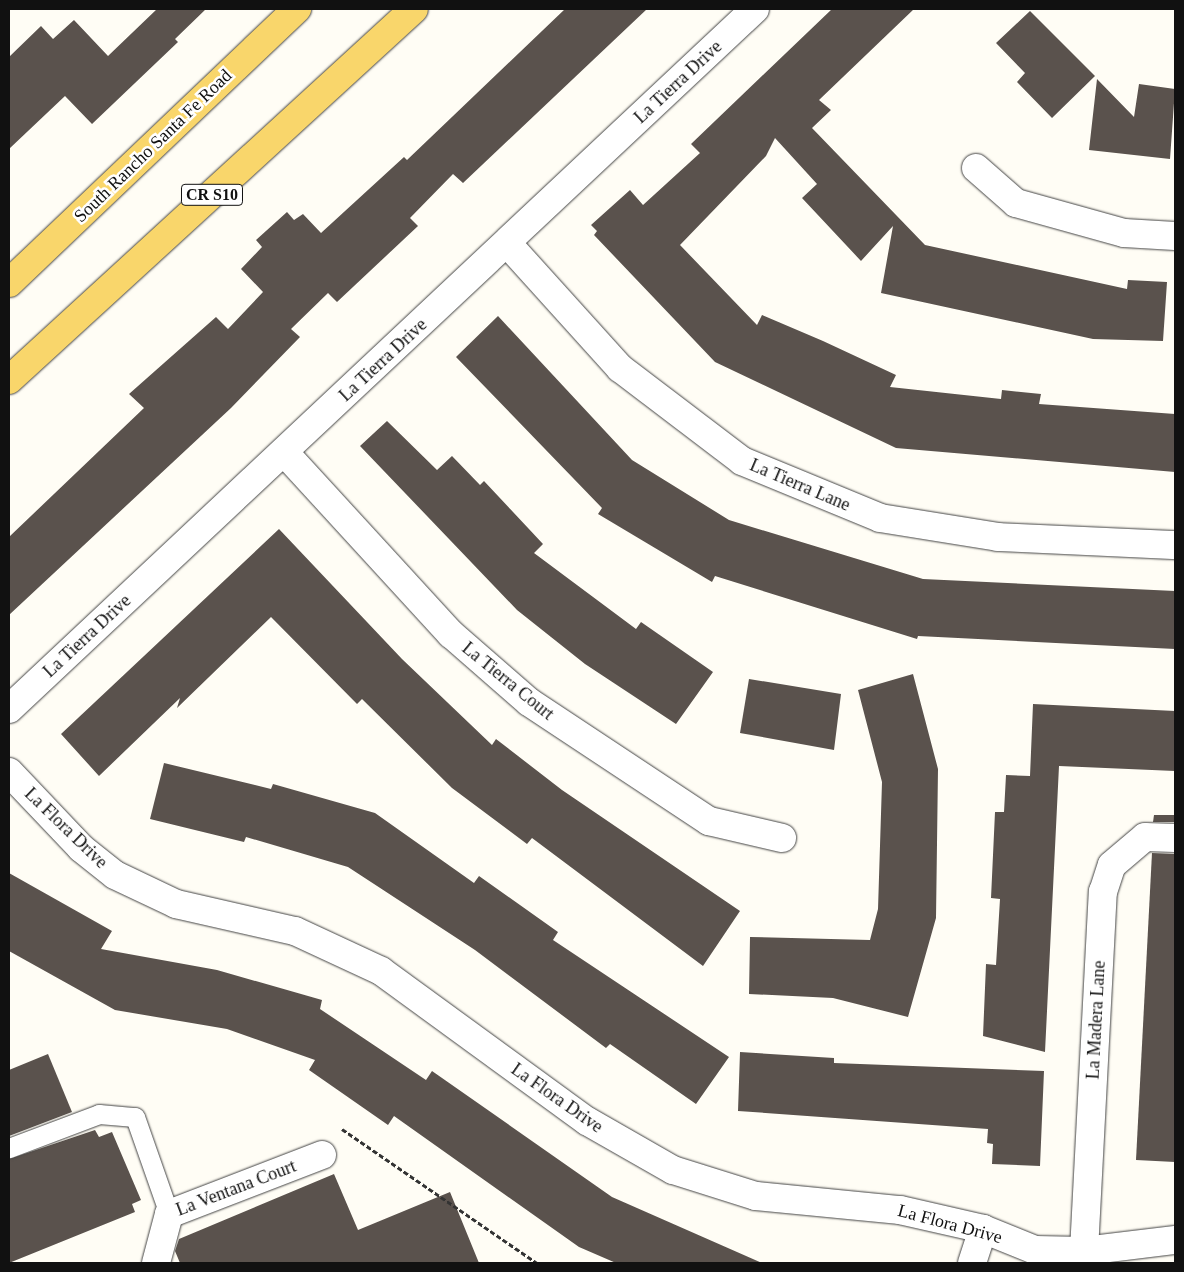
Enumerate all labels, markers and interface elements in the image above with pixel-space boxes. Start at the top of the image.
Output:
street label: La Tierra Drive [630,36,726,128]
street label: South Rancho Santa Fe Road [70,65,236,227]
road number: CR S10 [181,182,243,208]
street label: La Tierra Drive [335,314,431,406]
street label: La Tierra Lane [746,454,854,516]
street label: La Tierra Drive [39,590,135,682]
street label: La Tierra Court [458,637,558,725]
street label: La Flora Drive [20,783,112,873]
street label: La Madera Lane [1082,960,1110,1080]
street label: La Flora Drive [507,1058,607,1138]
street label: La Ventana Court [173,1155,299,1221]
street label: La Flora Drive [896,1200,1004,1248]

